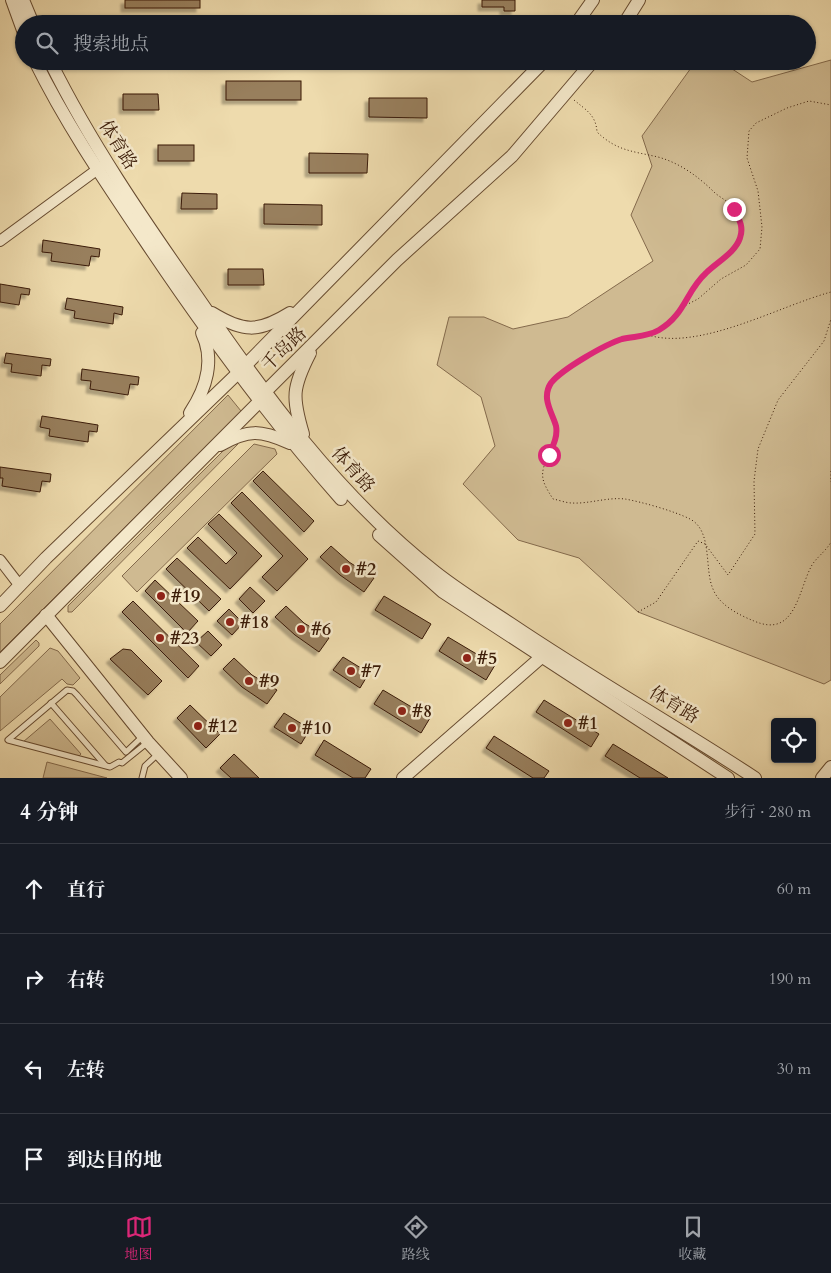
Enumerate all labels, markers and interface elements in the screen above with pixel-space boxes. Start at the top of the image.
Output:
search box [15,15,816,70]
icon: search [33,29,61,57]
text: 搜索地点 [73,31,149,57]
street label: 体育路 [93,115,143,175]
route end [723,198,746,221]
street label: 千岛路 [256,321,312,377]
street label: 体育路 [326,442,380,498]
route start [538,444,561,467]
place label: #2 [356,557,376,582]
marker: #2 [340,563,352,575]
place label: #19 [171,584,200,609]
marker: #19 [155,590,167,602]
place label: #18 [240,610,269,635]
marker: #18 [224,616,236,628]
place label: #6 [311,617,331,642]
marker: #6 [295,623,307,635]
place label: #23 [170,626,199,651]
marker: #23 [154,632,166,644]
place label: #5 [477,646,497,671]
marker: #5 [461,652,473,664]
place label: #7 [361,659,381,684]
marker: #7 [345,665,357,677]
place label: #9 [259,669,279,694]
marker: #9 [243,675,255,687]
street label: 体育路 [644,680,704,730]
place label: #8 [412,699,432,724]
marker: #8 [396,705,408,717]
place label: #1 [578,711,598,736]
place label: #12 [208,714,237,739]
place label: #10 [302,716,331,741]
marker: #1 [562,717,574,729]
map controls [771,718,816,763]
button: locate [771,718,816,763]
marker: #12 [192,720,204,732]
marker: #10 [286,722,298,734]
text: 4 分钟 [20,798,78,827]
text: 步行 · 280 m [724,801,811,823]
icon: ahead [20,875,48,903]
text: 直行 [67,877,105,903]
text: 60 m [777,878,811,900]
icon: right [20,965,48,993]
text: 右转 [67,967,105,993]
text: 190 m [769,968,811,990]
icon: left [20,1055,48,1083]
text: 左转 [67,1057,105,1083]
text: 30 m [777,1058,811,1080]
icon: arrive [20,1145,48,1173]
text: 到达目的地 [67,1147,162,1173]
tab: 地图 [125,1213,153,1264]
tab: 路线 [402,1213,430,1264]
tab: 收藏 [679,1213,707,1264]

